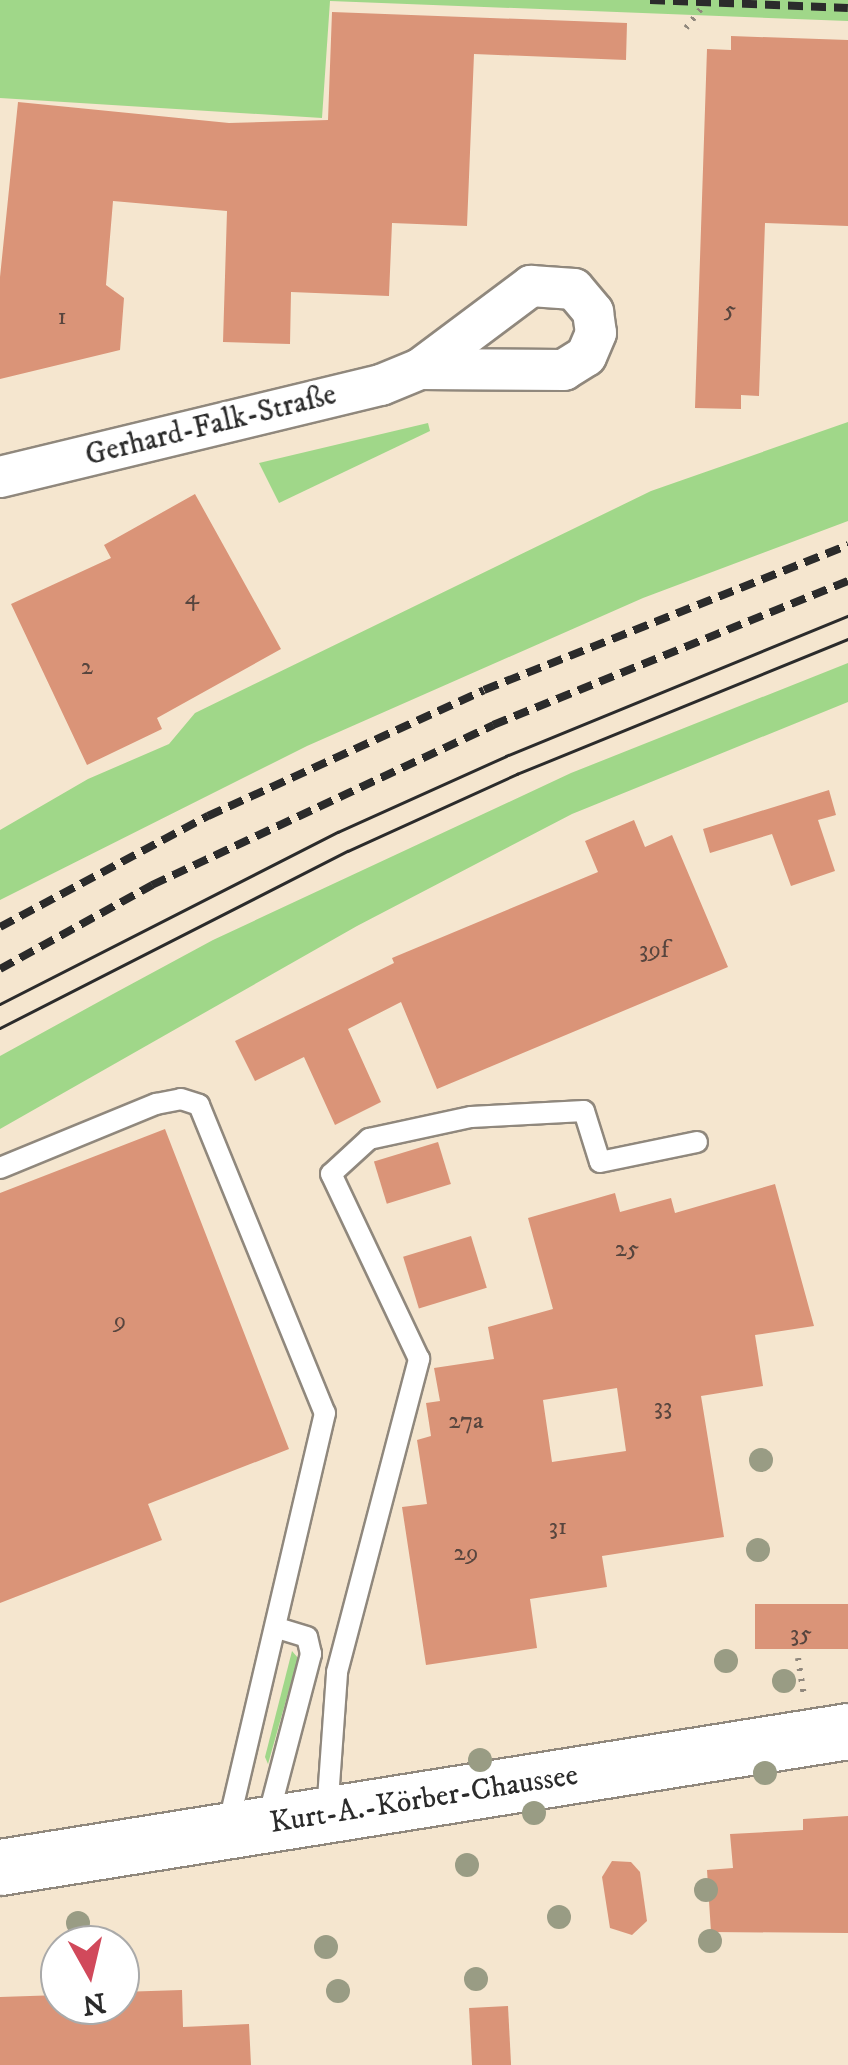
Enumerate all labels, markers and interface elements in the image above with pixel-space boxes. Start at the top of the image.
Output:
house number: 5 [724,295,736,325]
house number: 1 [57,302,67,332]
street label: Gerhard-Falk-Straße [82,377,340,475]
house number: 4 [185,582,199,612]
house number: 2 [81,652,93,682]
house number: 39f [639,935,669,965]
house number: 25 [615,1234,639,1264]
house number: 9 [114,1306,126,1336]
house number: 33 [654,1392,672,1422]
house number: 27a [448,1406,484,1436]
house number: 31 [549,1512,567,1542]
house number: 29 [454,1538,478,1568]
house number: 35 [790,1619,812,1649]
street label: Kurt-A.-Körber-Chaussee [267,1758,581,1842]
north arrow [40,1925,140,2025]
text: N [80,1984,108,2022]

